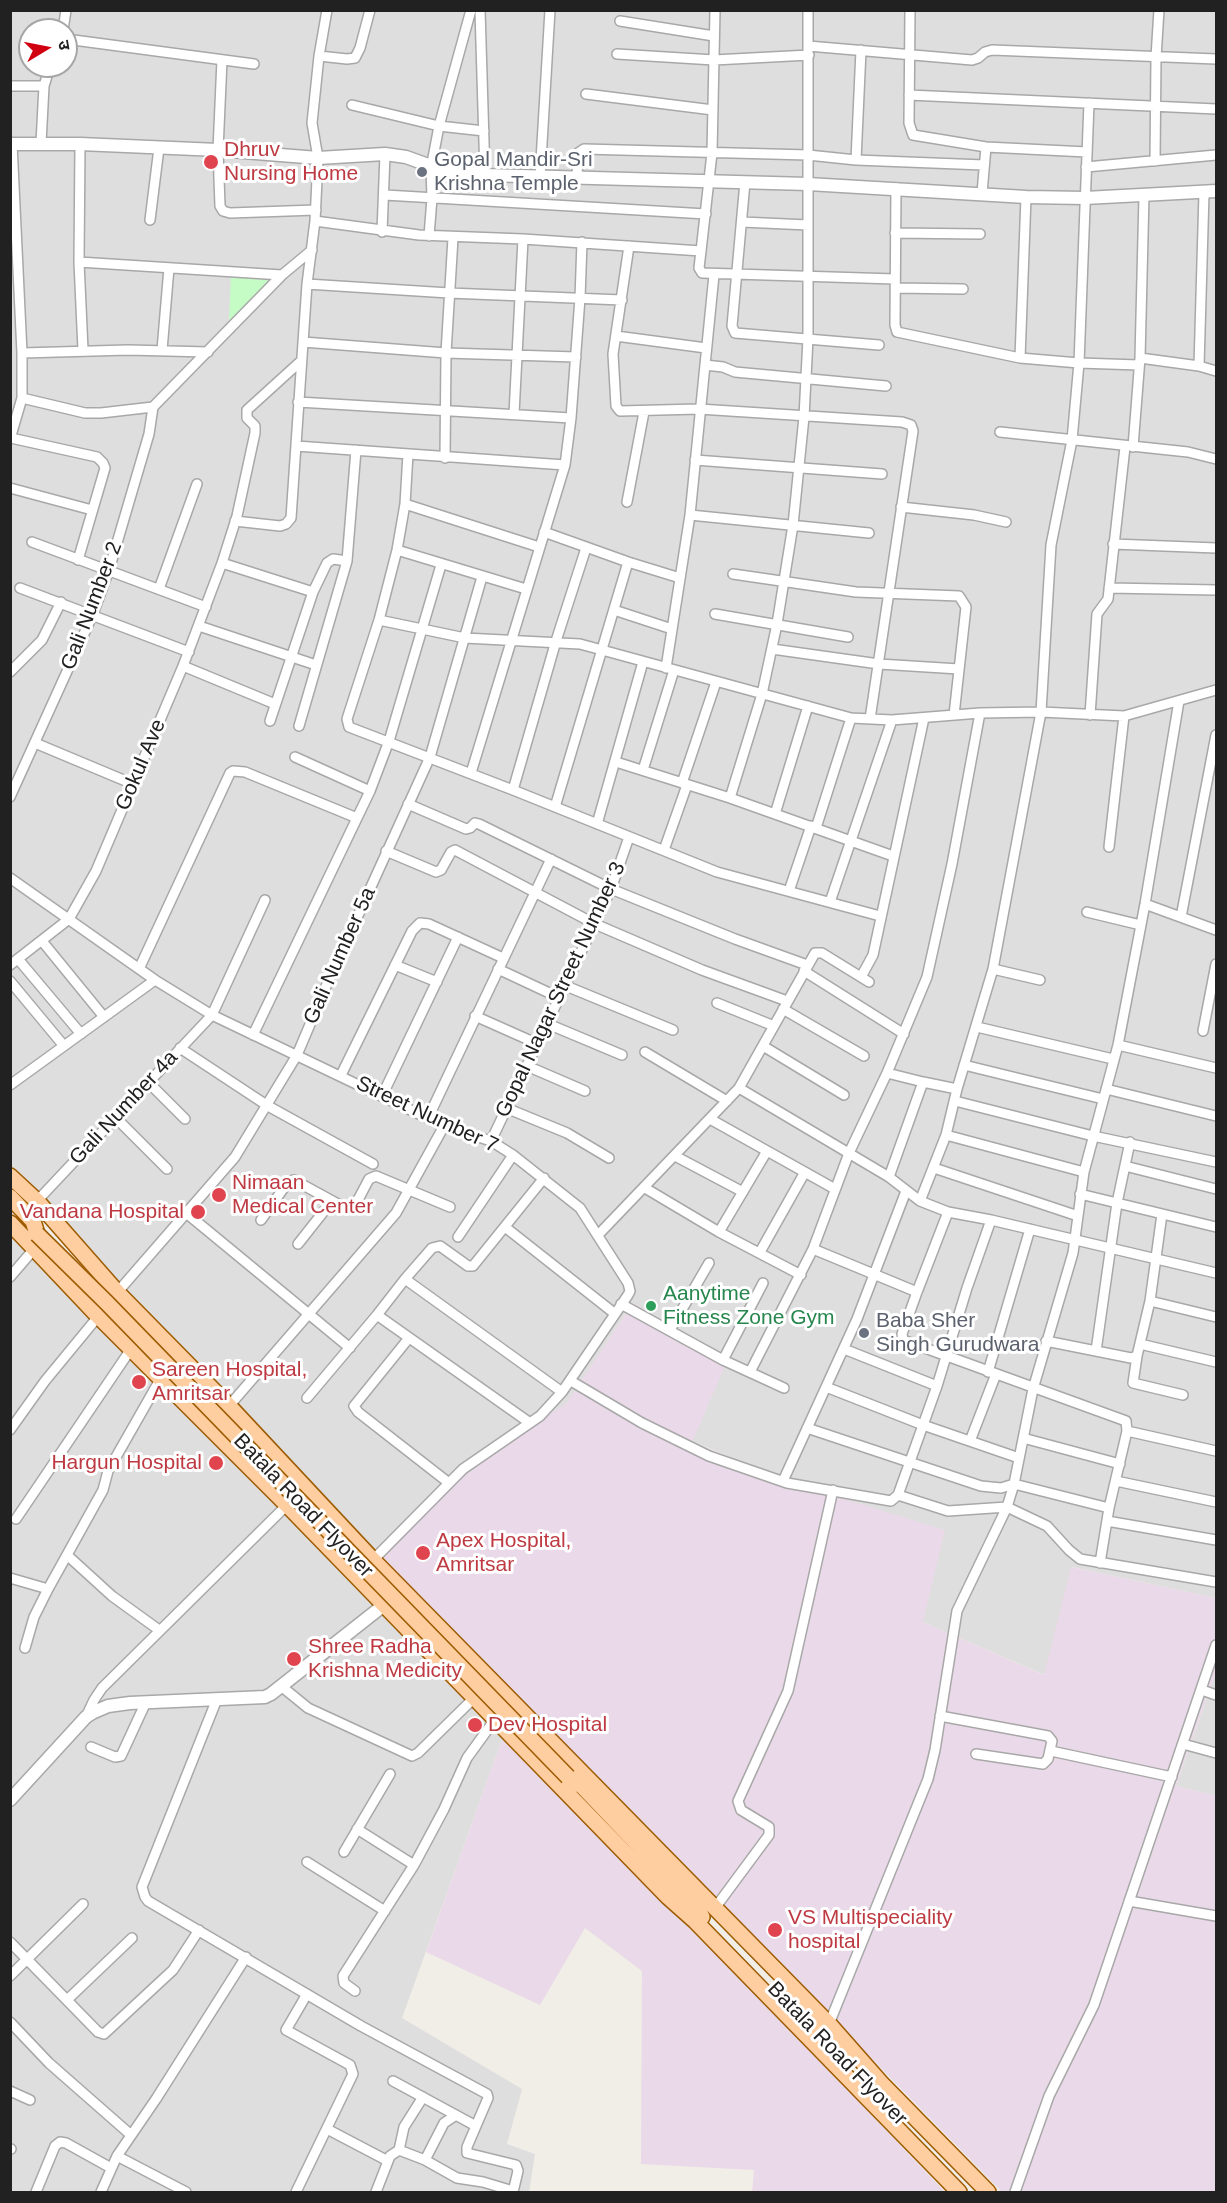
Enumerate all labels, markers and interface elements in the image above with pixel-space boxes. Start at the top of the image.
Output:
north arrow [18,18,78,78]
text: उ [55,39,73,51]
place label: Dhruv Nursing Home [224,137,358,187]
place label: Gopal Mandir-Sri Krishna Temple [434,147,593,197]
marker: Dhruv Nursing Home [202,153,220,171]
marker: Gopal Mandir-Sri Krishna Temple [415,165,429,179]
street label: Gali Number 2 [56,538,128,674]
street label: Gokul Ave [111,716,171,814]
street label: Gopal Nagar Street Number 3 [491,858,631,1122]
street label: Gali Number 5a [299,884,381,1028]
street label: Gali Number 4a [65,1046,183,1170]
street label: Street Number 7 [352,1071,502,1159]
place label: Nimaan Medical Center [232,1170,373,1220]
marker: Nimaan Medical Center [210,1186,228,1204]
place label: Vandana Hospital [20,1199,184,1225]
marker: Vandana Hospital [189,1203,207,1221]
place label: Aanytime Fitness Zone Gym [663,1281,835,1331]
marker: Aanytime Fitness Zone Gym [644,1299,658,1313]
place label: Baba Sher Singh Gurudwara [876,1308,1039,1358]
marker: Baba Sher Singh Gurudwara [857,1326,871,1340]
place label: Sareen Hospital, Amritsar [152,1357,307,1407]
marker: Sareen Hospital, Amritsar [130,1373,148,1391]
street label: Batala Road Flyover [228,1429,378,1583]
place label: Hargun Hospital [51,1450,202,1476]
marker: Hargun Hospital [207,1454,225,1472]
place label: Apex Hospital, Amritsar [436,1528,571,1578]
marker: Apex Hospital, Amritsar [414,1544,432,1562]
place label: Shree Radha Krishna Medicity [308,1634,462,1684]
marker: Shree Radha Krishna Medicity [285,1650,303,1668]
place label: Dev Hospital [488,1712,607,1738]
marker: Dev Hospital [466,1716,484,1734]
place label: VS Multispeciality hospital [788,1905,953,1955]
marker: VS Multispeciality hospital [766,1921,784,1939]
street label: Batala Road Flyover [762,1977,912,2131]

